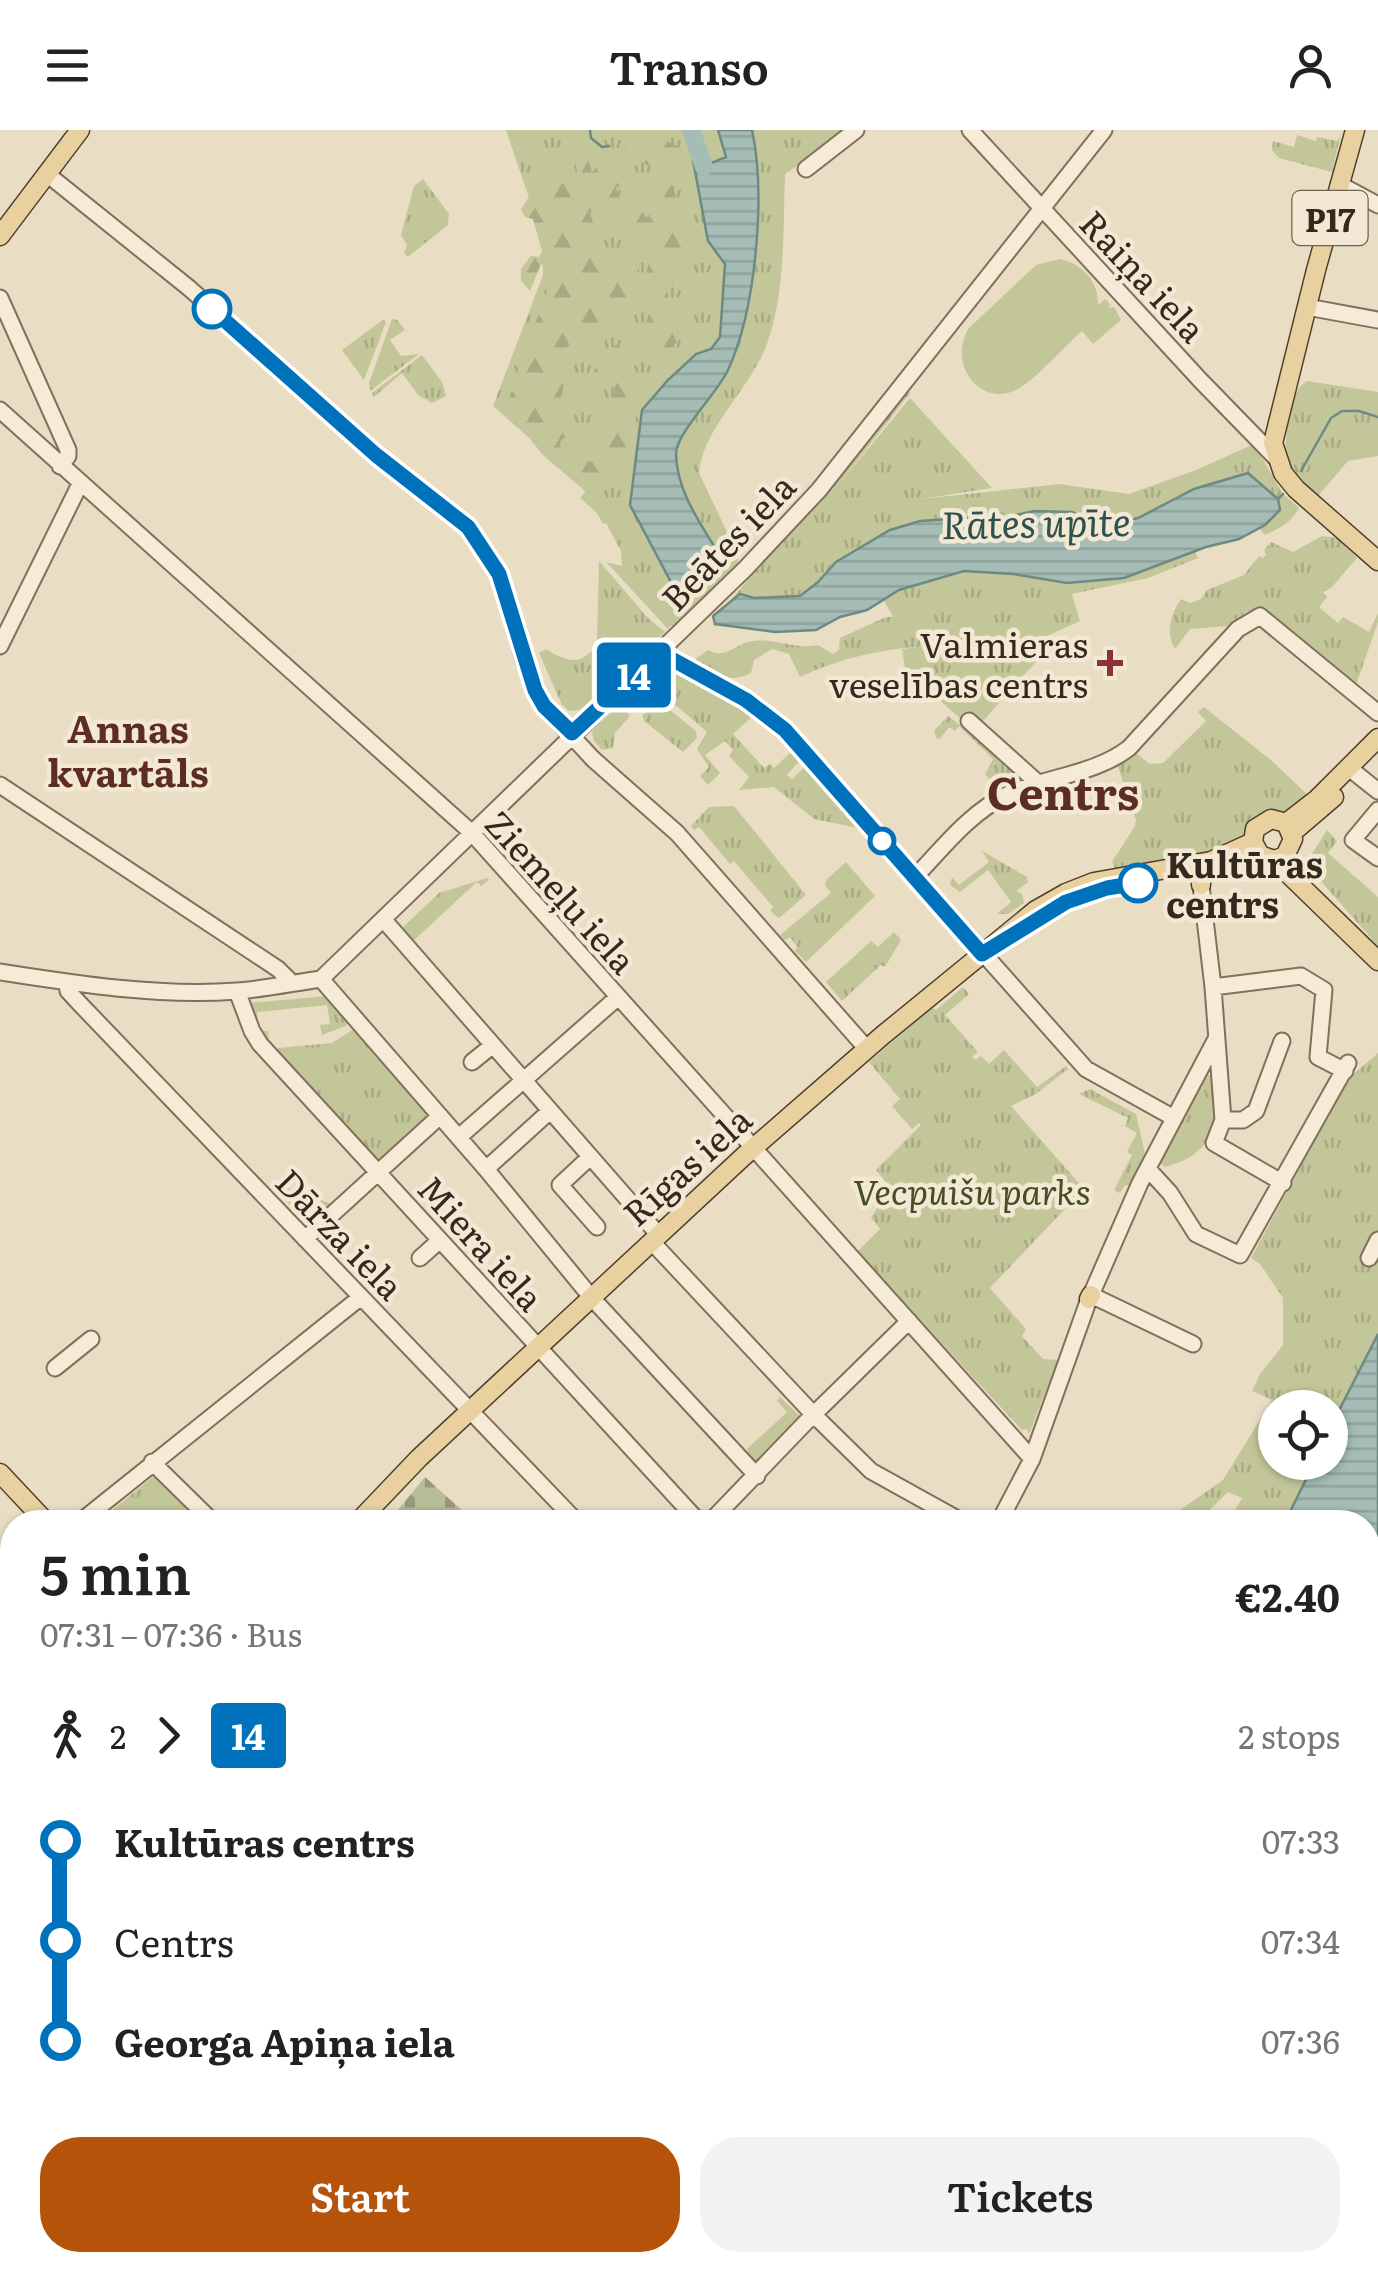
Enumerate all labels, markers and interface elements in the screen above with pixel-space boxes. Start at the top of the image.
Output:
text: Transo [609,32,769,99]
icon: menu [40,38,95,93]
icon: person [1283,38,1338,93]
road number: P17 [1292,191,1368,245]
street label: Raiņa iela [1069,197,1219,353]
unlabelled marker [193,290,231,328]
street label: Beātes iela [648,460,806,621]
water label: Rātes upīte [941,491,1131,551]
place label: Valmieras veselības centrs [829,617,1088,709]
line badge: 14 [589,642,679,708]
text: 14 [617,649,651,701]
marker: Valmieras veselības centrs [1097,650,1123,676]
district label: Annas kvartāls [47,698,209,799]
district label: Centrs [987,757,1139,824]
street label: Ziemeļu iela [474,798,650,984]
unlabelled marker [869,828,895,854]
place label: Kultūras centrs [1166,837,1323,929]
marker: Kultūras centrs [1119,864,1157,902]
street label: Rīgas iela [610,1093,762,1237]
street label: Dārza iela [265,1156,417,1310]
street label: Miera iela [407,1163,557,1321]
park label: Vecpuišu parks [853,1164,1091,1216]
map controls [1258,1390,1348,1480]
button: locate [1258,1390,1348,1480]
text: 5 min [40,1530,191,1612]
text: €2.40 [1235,1567,1340,1624]
text: 07:31 – 07:36 · Bus [40,1609,302,1657]
icon: walk [40,1708,95,1763]
icon: forward [141,1708,196,1763]
text: 14 [231,1709,266,1761]
text: 2 [110,1711,126,1759]
text: 2 stops [1238,1711,1340,1759]
text: Kultūras centrs [114,1812,415,1869]
text: 07:33 [1262,1816,1340,1864]
text: Centrs [114,1912,234,1969]
text: 07:34 [1261,1916,1340,1964]
text: Georga Apiņa iela [114,2012,455,2069]
text: 07:36 [1261,2016,1340,2064]
button: Start [40,2137,680,2252]
button: Tickets [700,2137,1340,2252]

